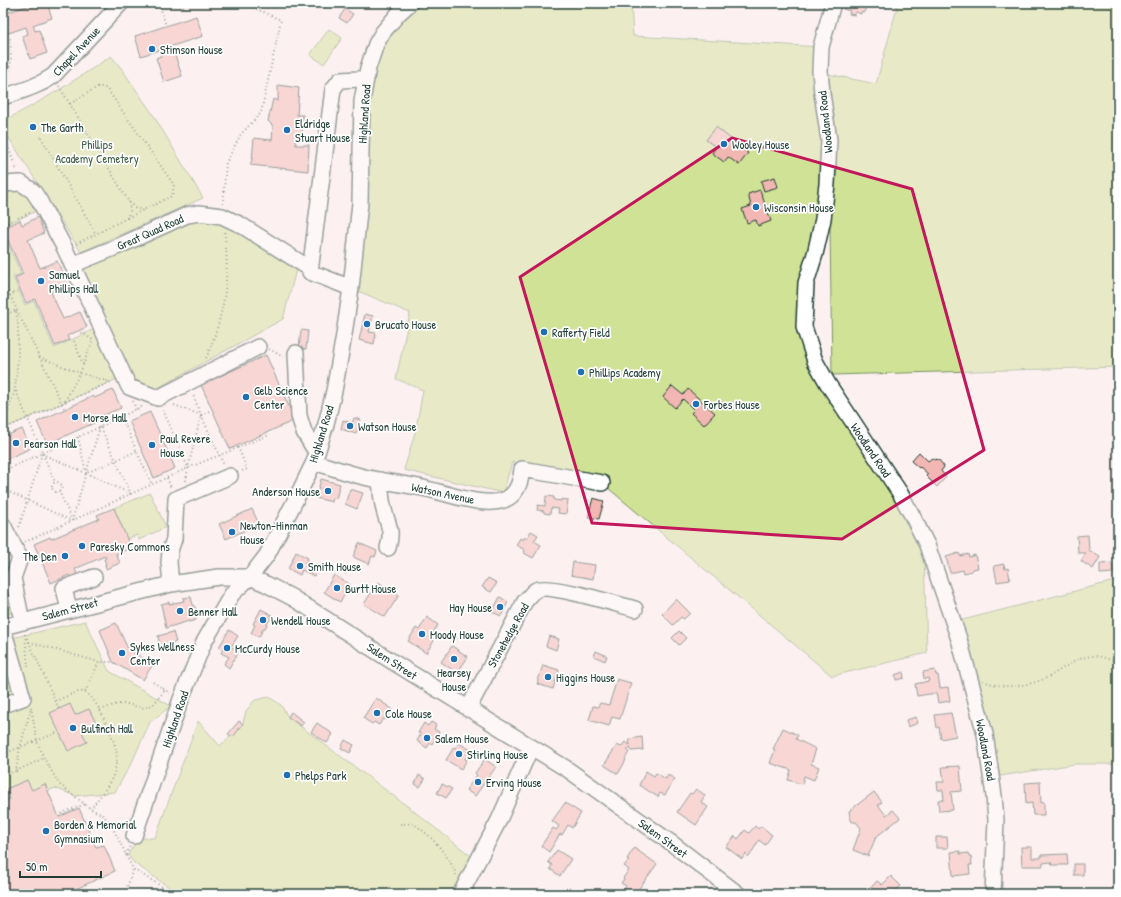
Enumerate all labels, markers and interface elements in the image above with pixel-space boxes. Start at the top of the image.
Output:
street label: Chapel Avenue [48,22,104,80]
place label: Stimson House [160,41,223,58]
marker: Stimson House [147,44,157,54]
street label: Highland Road [353,84,375,144]
street label: Woodland Road [813,90,837,154]
place label: Eldridge Stuart House [295,115,351,146]
place label: The Garth [41,119,83,136]
marker: The Garth [28,122,38,132]
marker: Eldridge Stuart House [282,125,292,135]
park label: Phillips Academy Cemetery [55,136,139,167]
place label: Wooley House [732,136,790,153]
marker: Wooley House [719,139,729,149]
place label: Wisconsin House [764,199,834,216]
marker: Wisconsin House [751,202,761,212]
street label: Great Quad Road [114,210,186,254]
place label: Samuel Phillips Hall [49,266,99,297]
marker: Samuel Phillips Hall [36,276,46,286]
place label: Brucato House [375,316,436,333]
marker: Brucato House [362,319,372,329]
place label: Rafferty Field [552,324,610,341]
marker: Rafferty Field [539,327,549,337]
place label: Phillips Academy [589,364,661,381]
marker: Phillips Academy [576,367,586,377]
place label: Gelb Science Center [254,382,308,413]
marker: Gelb Science Center [241,392,251,402]
place label: Forbes House [703,396,760,413]
marker: Forbes House [691,399,701,409]
street label: Highland Road [304,403,338,465]
place label: Morse Hall [83,409,128,426]
marker: Morse Hall [70,412,80,422]
place label: Watson House [358,418,417,435]
street label: Woodland Road [847,419,896,481]
marker: Watson House [345,421,355,431]
place label: Paul Revere House [160,430,211,461]
place label: Pearson Hall [24,435,78,452]
marker: Pearson Hall [11,438,21,448]
marker: Paul Revere House [147,440,157,450]
street label: Watson Avenue [410,478,476,508]
place label: Anderson House [252,483,320,500]
marker: Anderson House [323,486,333,496]
place label: Newton-Hinman House [240,517,308,548]
marker: Newton-Hinman House [227,527,237,537]
place label: Paresky Commons [90,538,170,555]
marker: Paresky Commons [77,541,87,551]
place label: The Den [23,548,57,565]
marker: The Den [60,551,70,561]
place label: Smith House [308,558,361,575]
marker: Smith House [295,561,305,571]
place label: Burtt House [345,580,396,597]
marker: Burtt House [332,583,342,593]
street label: Salem Street [40,593,101,625]
place label: Hay House [449,599,492,616]
street label: Stonehedge Road [483,599,533,670]
marker: Hay House [495,602,505,612]
place label: Benner Hall [188,603,238,620]
marker: Benner Hall [175,606,185,616]
place label: Wendell House [271,612,331,629]
marker: Wendell House [258,615,268,625]
place label: Moody House [430,626,484,643]
marker: Moody House [417,629,427,639]
place label: Sykes Wellness Center [130,638,195,669]
street label: Salem Street [363,638,421,684]
place label: McCurdy House [235,640,300,657]
marker: McCurdy House [222,643,232,653]
marker: Sykes Wellness Center [117,648,127,658]
marker: Hearsey House [449,654,459,664]
place label: Hearsey House [437,664,471,695]
place label: Higgins House [556,669,615,686]
marker: Higgins House [543,672,553,682]
street label: Highland Road [157,688,193,750]
place label: Cole House [385,705,432,722]
marker: Cole House [372,708,382,718]
street label: Woodland Road [972,718,1000,782]
place label: Bulfinch Hall [81,720,134,737]
marker: Bulfinch Hall [68,723,78,733]
place label: Salem House [435,730,489,747]
marker: Salem House [422,733,432,743]
place label: Stirling House [467,746,528,763]
marker: Stirling House [454,749,464,759]
place label: Phelps Park [295,767,346,784]
marker: Phelps Park [282,770,292,780]
place label: Erving House [486,774,542,791]
marker: Erving House [473,777,483,787]
street label: Salem Street [635,814,692,862]
place label: Borden & Memorial Gymnasium [54,816,137,847]
marker: Borden & Memorial Gymnasium [41,826,51,836]
scale bar [20,853,101,879]
text: 50 m [26,858,47,875]

